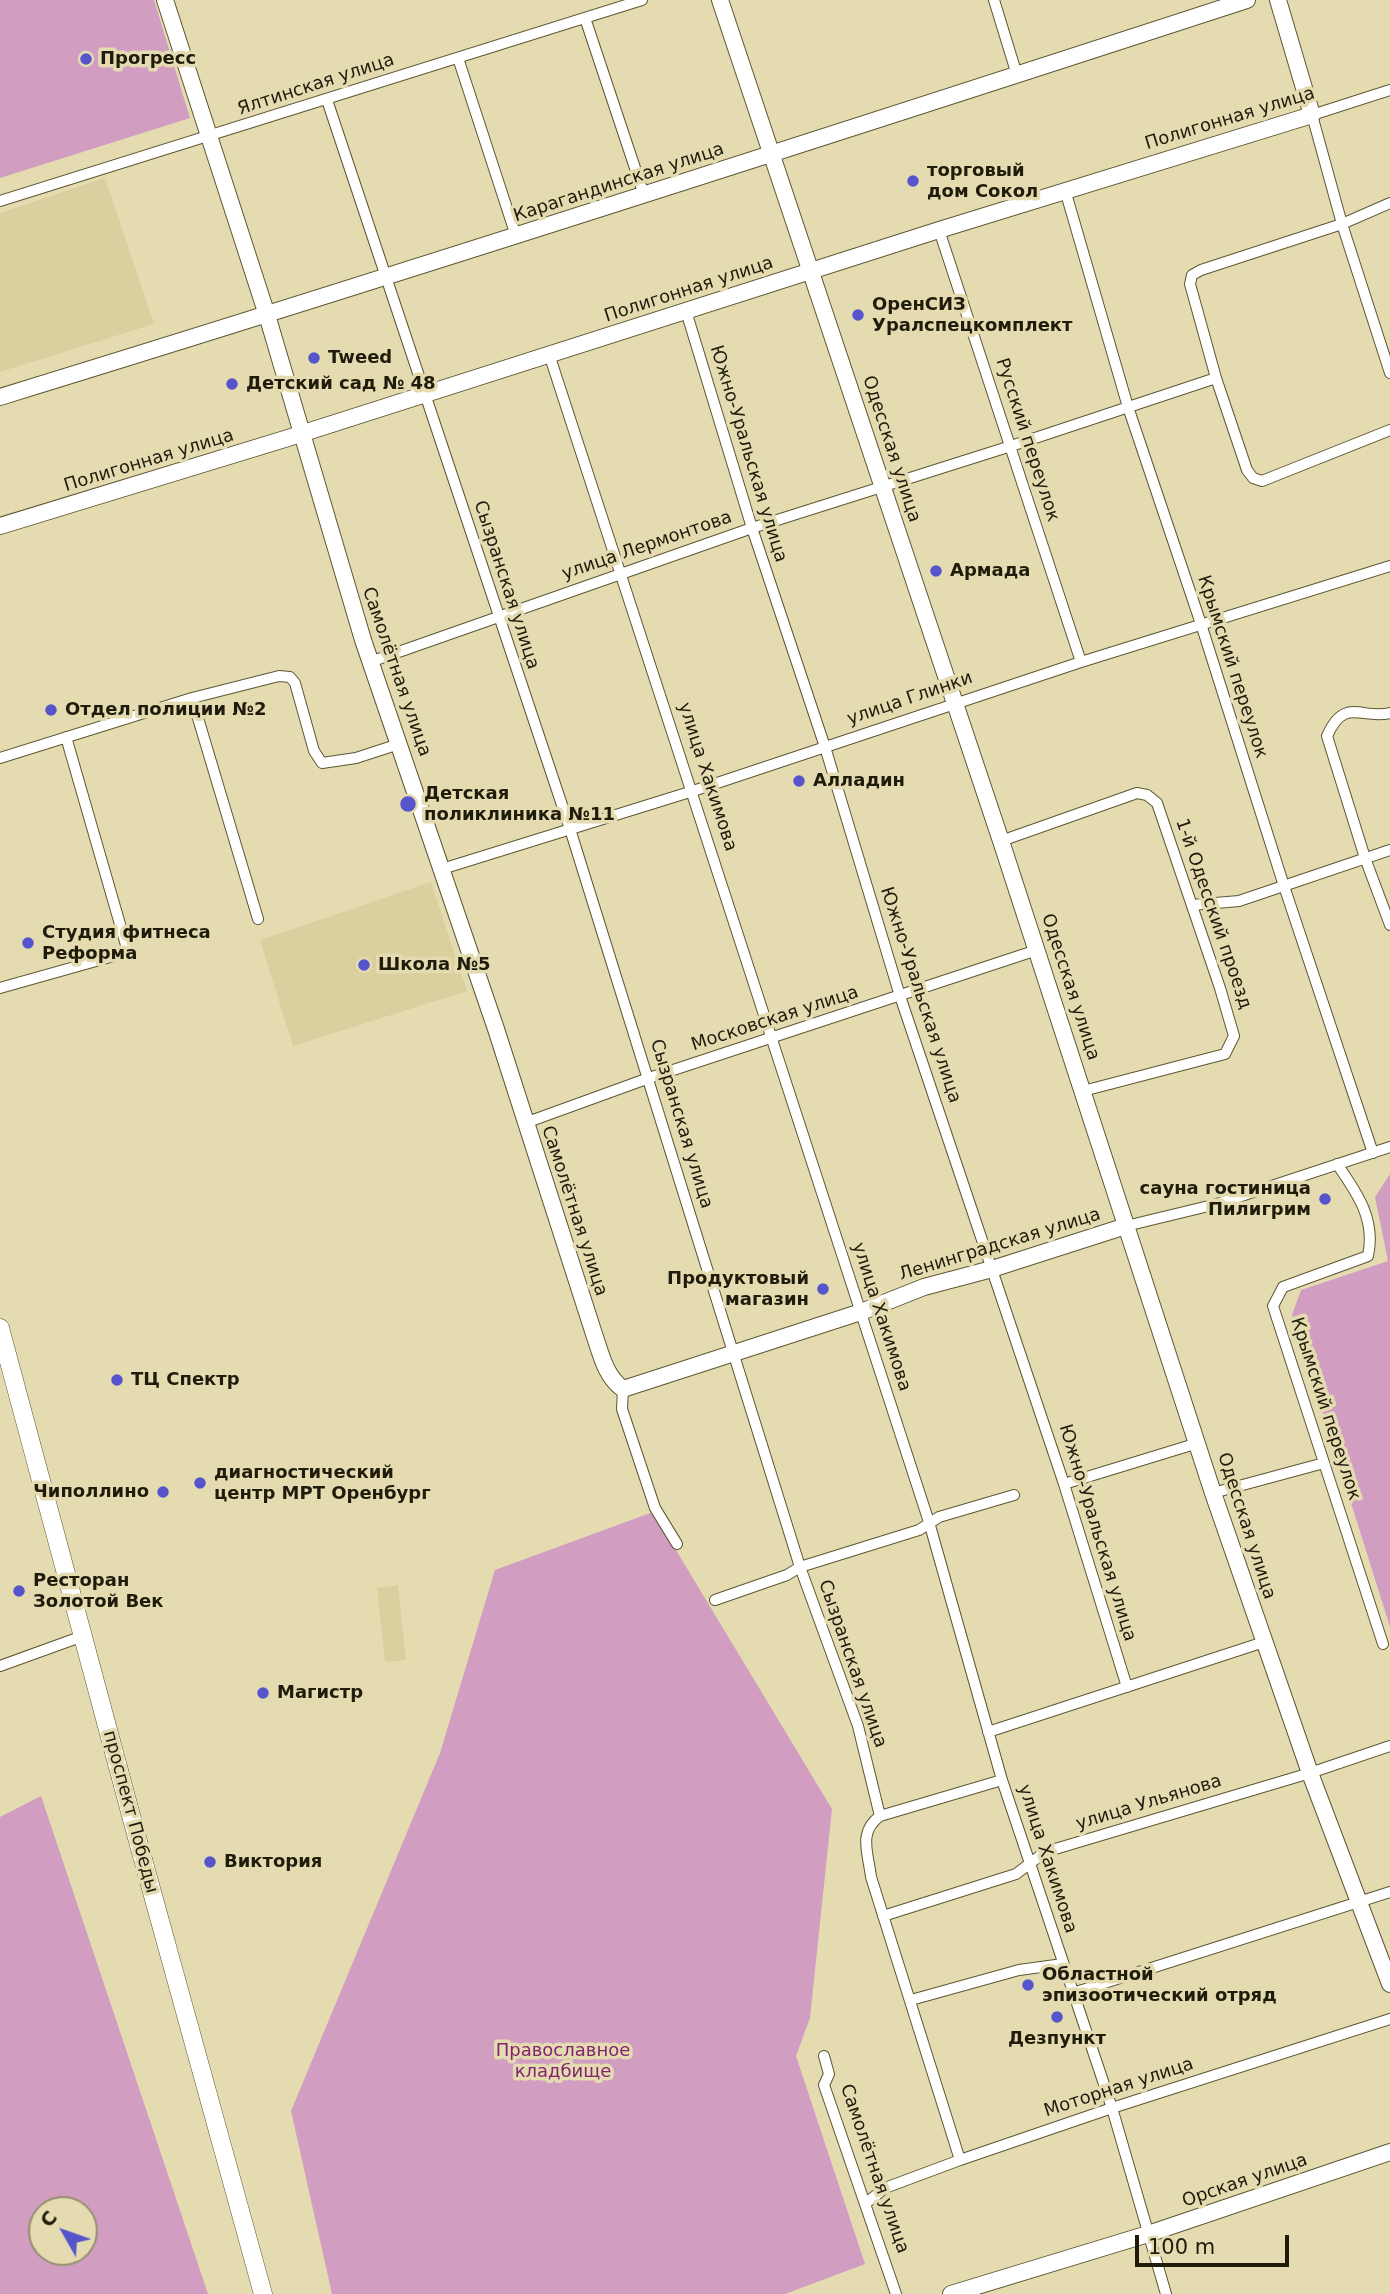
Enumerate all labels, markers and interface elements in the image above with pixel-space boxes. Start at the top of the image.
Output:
place label: Прогресс [100,48,196,70]
street label: Ялтинская улица [235,49,397,121]
marker: Прогресс [78,51,94,67]
street label: Полигонная улица [1142,83,1318,155]
street label: Карагандинская улица [511,139,727,227]
place label: торговый дом Сокол [927,160,1038,202]
marker: торговый дом Сокол [905,173,921,189]
street label: Полигонная улица [602,252,776,328]
place label: ОренСИЗ Уралспецкомплект [872,294,1073,336]
marker: ОренСИЗ Уралспецкомплект [850,307,866,323]
street label: Южно-Уральская улица [705,343,791,565]
place label: Tweed [328,347,392,369]
marker: Tweed [306,350,322,366]
street label: Русский переулок [990,356,1064,524]
place label: Детский сад № 48 [246,373,436,395]
street label: Одесская улица [857,373,925,525]
marker: Детский сад № 48 [224,376,240,392]
street label: Полигонная улица [61,425,237,497]
street label: Сызранская улица [469,498,543,672]
street label: улица Лермонтова [559,507,735,585]
place label: Армада [950,560,1030,582]
marker: Армада [928,563,944,579]
street label: Крымский переулок [1192,573,1272,761]
street label: Самолётная улица [357,584,435,760]
street label: улица Глинки [844,667,976,731]
place label: Отдел полиции №2 [65,699,267,721]
street label: улица Хакимова [673,700,741,854]
marker: Отдел полиции №2 [43,702,59,718]
place label: Алладин [813,770,905,792]
marker: Алладин [791,773,807,789]
place label: Детская поликлиника №11 [424,783,615,826]
marker: Детская поликлиника №11 [398,794,418,814]
street label: 1-й Одесский проезд [1170,816,1256,1012]
street label: Южно-Уральская улица [875,884,965,1106]
street label: Одесская улица [1036,911,1104,1063]
place label: Студия фитнеса Реформа [42,922,211,964]
marker: Студия фитнеса Реформа [20,935,36,951]
place label: Школа №5 [378,954,491,976]
marker: Школа №5 [356,957,372,973]
street label: Московская улица [689,982,861,1056]
street label: Сызранская улица [645,1037,717,1211]
street label: Самолётная улица [536,1123,612,1299]
place label: сауна гостиница Пилигрим [1140,1178,1311,1220]
marker: сауна гостиница Пилигрим [1317,1191,1333,1207]
street label: Ленинградская улица [897,1204,1103,1286]
street label: улица Хакимова [847,1240,915,1394]
place label: Продуктовый магазин [667,1268,809,1310]
marker: Продуктовый магазин [815,1281,831,1297]
street label: Крымский переулок [1285,1315,1365,1503]
place label: ТЦ Спектр [131,1369,240,1391]
marker: ТЦ Спектр [109,1372,125,1388]
street label: Южно-Уральская улица [1054,1422,1140,1644]
street label: Одесская улица [1212,1450,1280,1602]
place label: диагностический центр МРТ Оренбург [214,1462,431,1504]
marker: диагностический центр МРТ Оренбург [192,1475,208,1491]
place label: Чиполлино [33,1481,149,1503]
marker: Чиполлино [155,1484,171,1500]
place label: Ресторан Золотой Век [33,1570,164,1612]
street label: Сызранская улица [813,1577,891,1751]
marker: Ресторан Золотой Век [11,1583,27,1599]
place label: Магистр [277,1682,363,1704]
marker: Магистр [255,1685,271,1701]
street label: проспект Победы [98,1728,162,1896]
street label: улица Ульянова [1074,1771,1224,1835]
street label: улица Хакимова [1013,1782,1081,1936]
place label: Виктория [224,1851,322,1873]
marker: Виктория [202,1854,218,1870]
place label: Областной эпизоотический отряд [1042,1964,1277,2007]
marker: Областной эпизоотический отряд [1020,1977,1036,1993]
marker: Дезпункт [1049,2009,1065,2025]
place label: Дезпункт [1008,2028,1106,2050]
park label: Православное кладбище [496,2040,630,2082]
street label: Моторная улица [1042,2054,1196,2122]
street label: Самолётная улица [835,2081,913,2257]
street label: Орская улица [1180,2149,1310,2213]
north arrow [28,2196,98,2266]
text: С [36,2206,61,2231]
scale bar [1138,2220,1292,2264]
text: 100 m [1148,2235,1215,2259]

